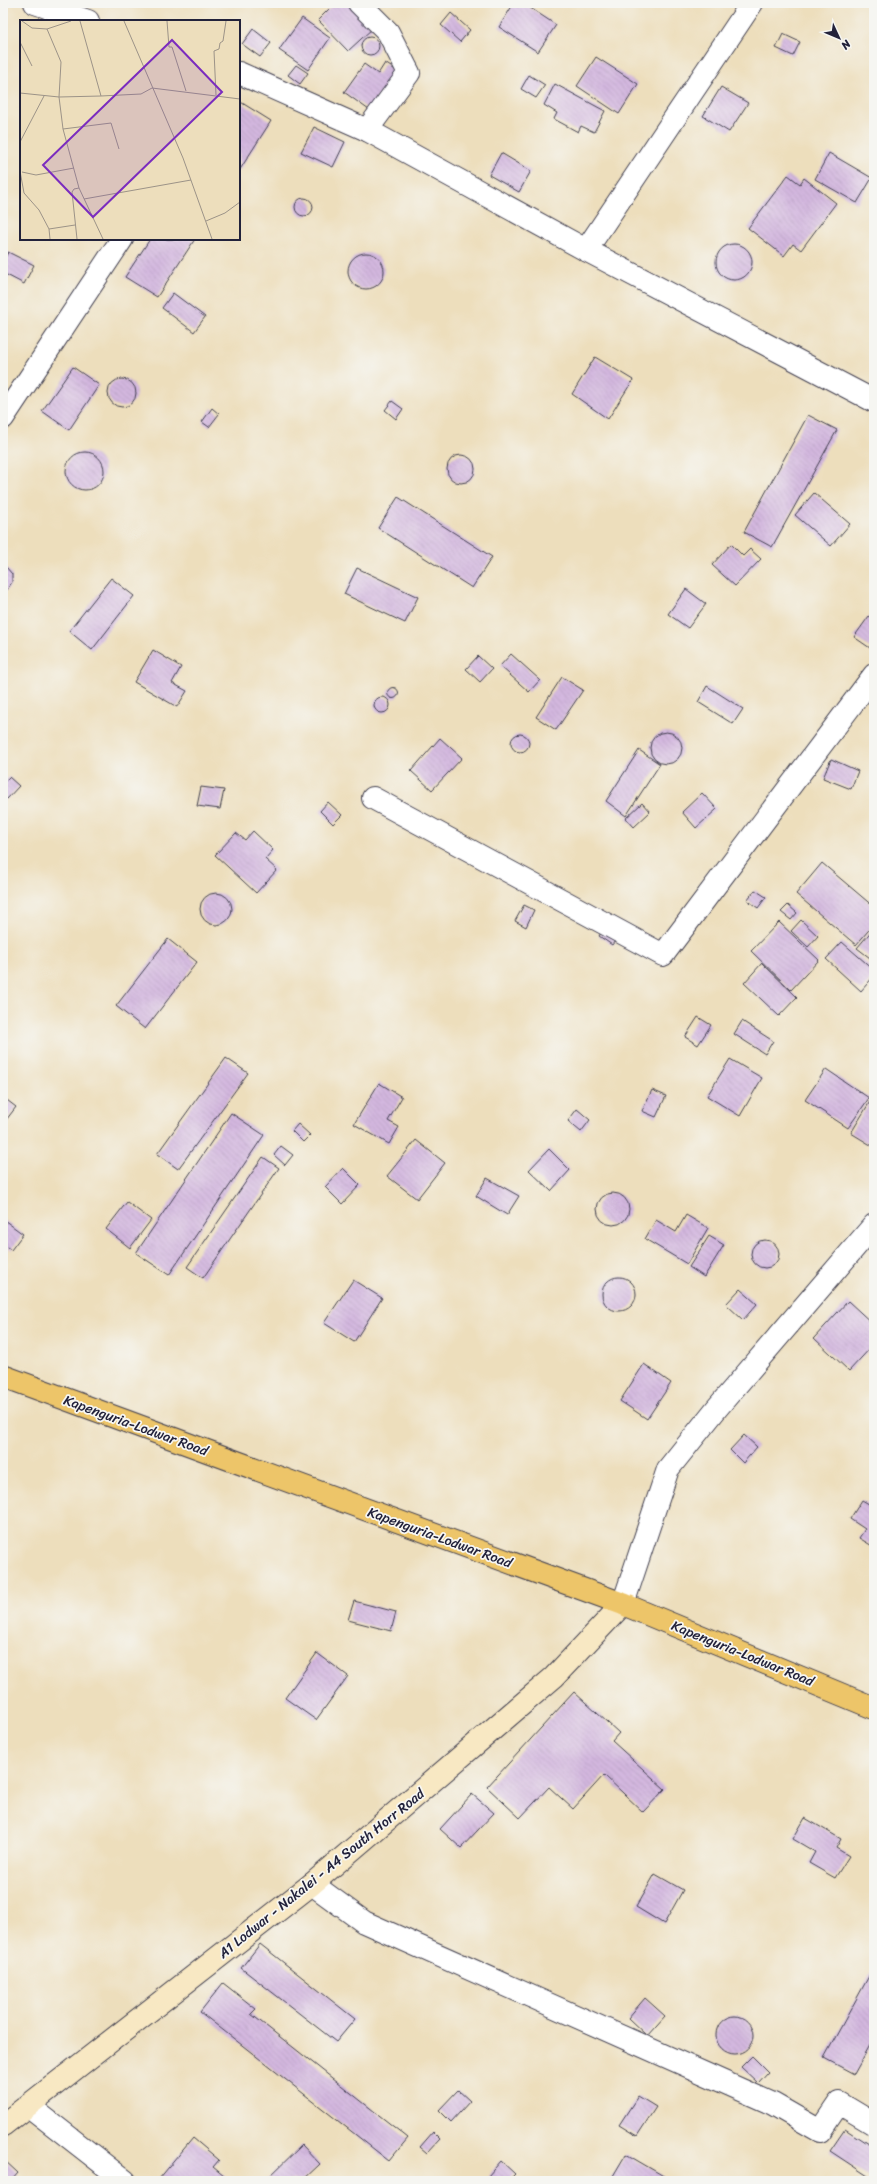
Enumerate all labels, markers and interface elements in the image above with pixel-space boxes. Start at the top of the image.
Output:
north arrow [819,18,859,58]
inset map [20,20,240,240]
text: N [836,35,856,54]
street label: Kapenguria-Lodwar Road [60,1388,213,1464]
street label: Kapenguria-Lodwar Road [364,1500,517,1576]
street label: Kapenguria-Lodwar Road [668,1613,820,1694]
street label: A1 Lodwar - Nakalei - A4 South Horr Road [212,1781,431,1966]

